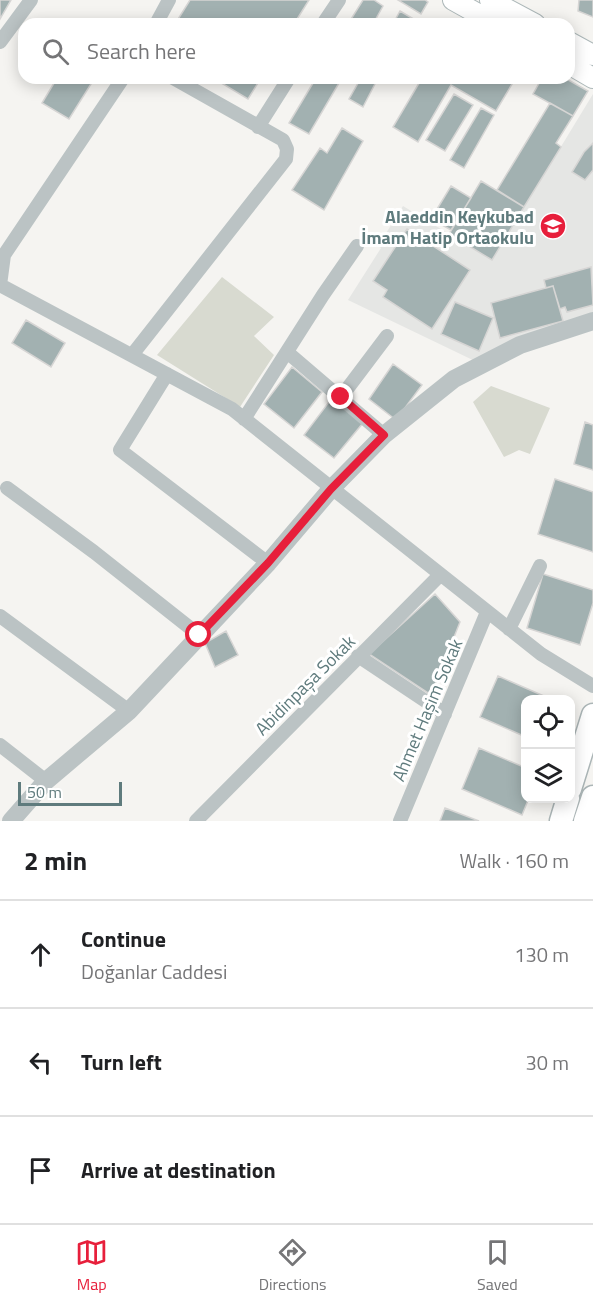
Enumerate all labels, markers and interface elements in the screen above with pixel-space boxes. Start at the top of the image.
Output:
search box [18,18,575,84]
text: Search here [87,34,196,68]
icon: search [39,35,72,68]
place label: Alaeddin Keykubad İmam Hatip Ortaokulu [361,203,534,251]
school or university icon: Alaeddin Keykubad İmam Hatip Ortaokulu [538,211,568,241]
route end [327,383,353,409]
route start [185,621,211,647]
street label: Abidinpaşa Sokak [249,628,362,741]
street label: Ahmet Haşim Sokak [385,634,469,786]
map controls [521,695,575,803]
button: locate [521,695,575,749]
button: layers [521,749,575,803]
scale bar [18,779,122,806]
text: 50 m [27,780,62,804]
text: 2 min [24,841,87,880]
text: Walk · 160 m [460,845,569,876]
text: Continue [81,922,166,956]
icon: ahead [24,938,57,971]
text: 130 m [514,939,569,970]
text: Doğanlar Caddesi [81,956,227,987]
text: Turn left [81,1045,162,1079]
icon: left [24,1046,57,1079]
text: 30 m [525,1047,569,1078]
text: Arrive at destination [81,1153,276,1187]
icon: arrive [24,1154,57,1187]
tab: Map [75,1236,108,1296]
tab: Directions [259,1236,327,1296]
tab: Saved [477,1236,518,1296]

